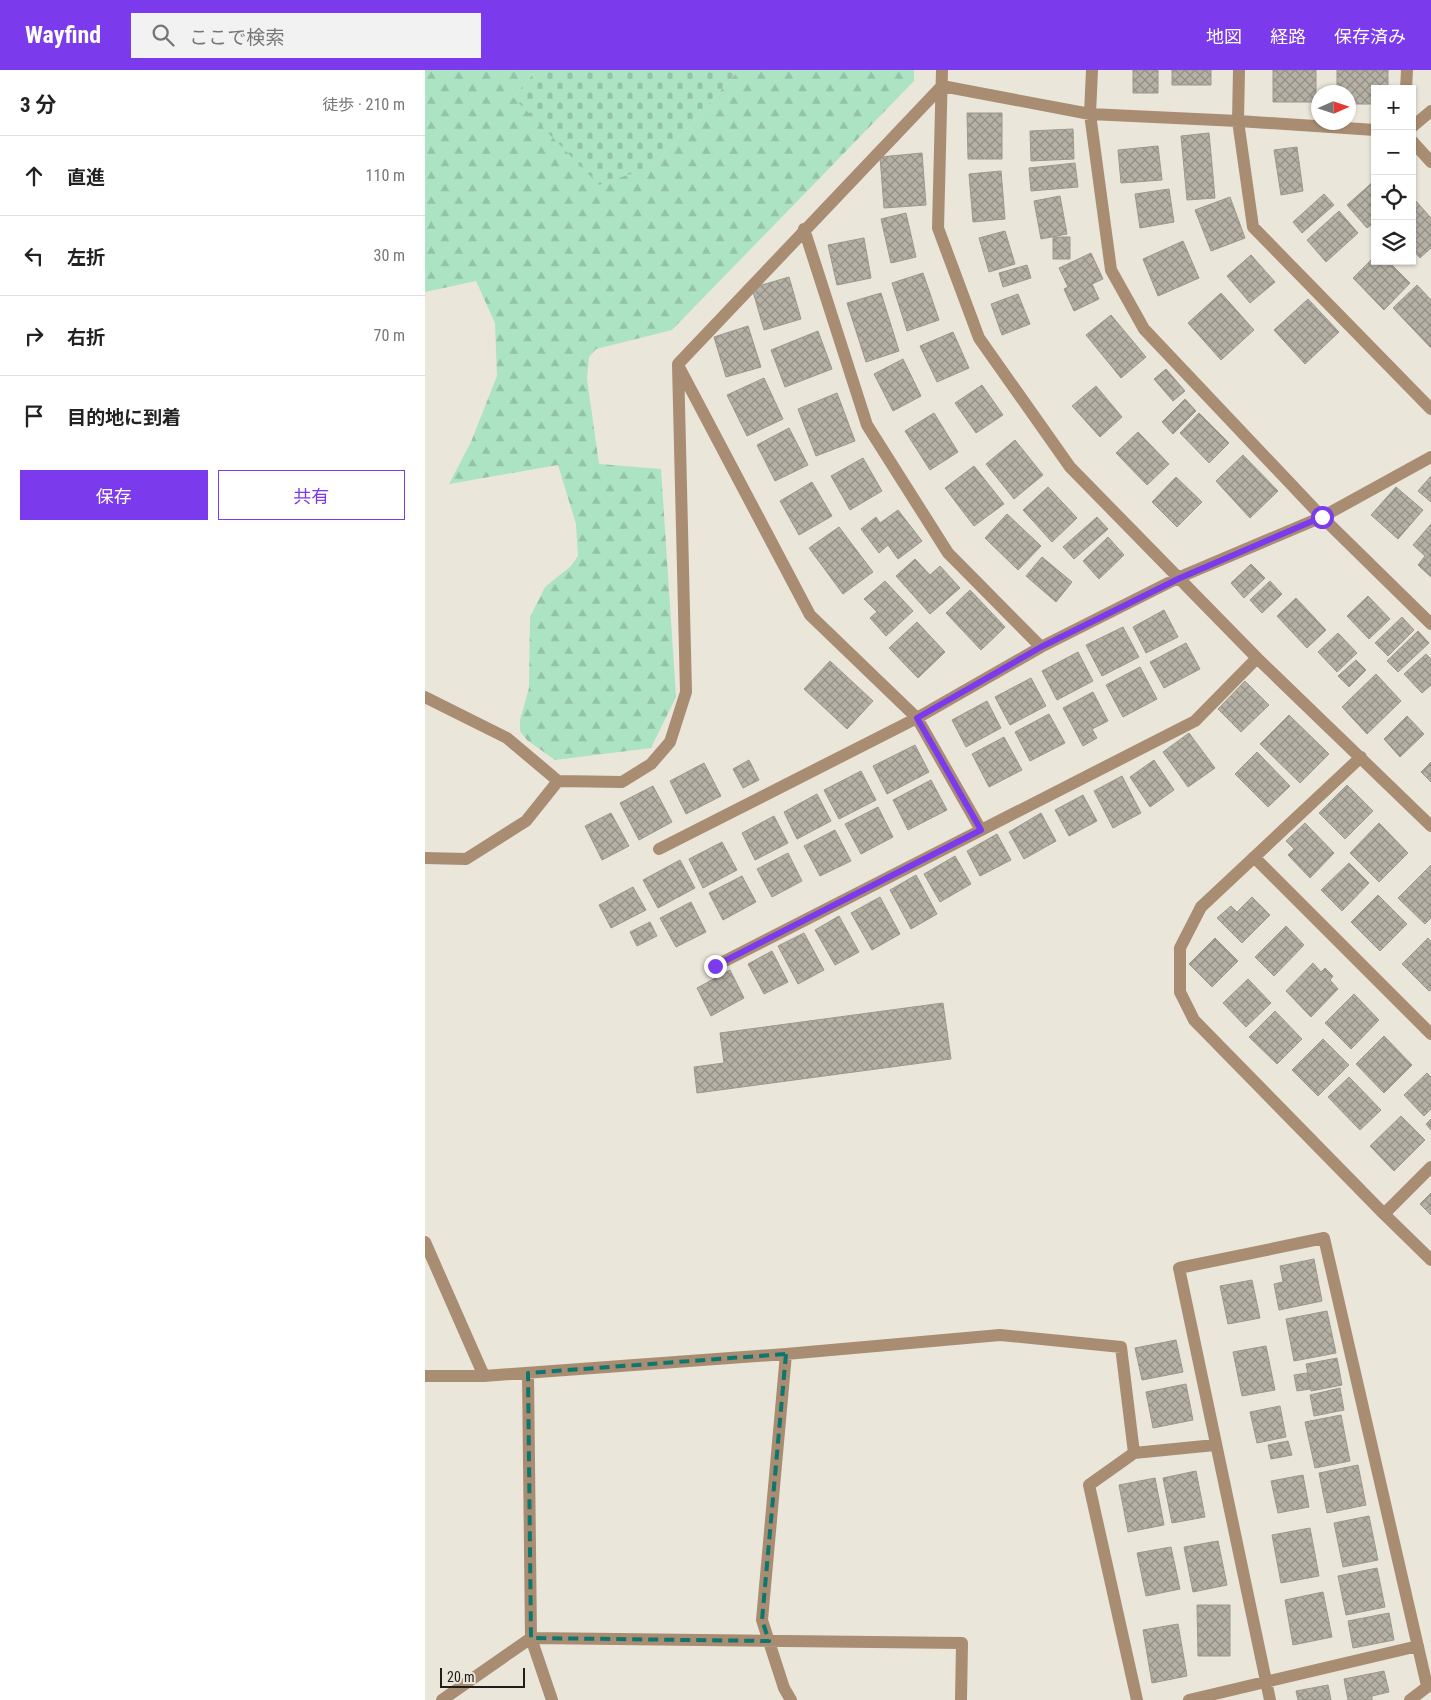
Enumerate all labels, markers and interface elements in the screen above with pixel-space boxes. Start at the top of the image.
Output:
search box [131,13,481,58]
text: Wayfind [25,21,101,49]
icon: search [149,21,177,49]
text: ここで検索 [189,26,284,49]
text: 地図 [1206,26,1242,47]
text: 経路 [1270,26,1306,47]
text: 保存済み [1334,26,1406,47]
north arrow [1311,85,1356,130]
map controls [1371,85,1416,265]
button: + [1371,85,1416,130]
text: 3 分 [20,93,56,117]
text: 徒歩 · 210 m [322,95,405,114]
button: − [1371,130,1416,175]
icon: ahead [20,162,48,190]
text: 直進 [67,166,105,189]
text: 110 m [366,166,405,185]
button: locate [1371,175,1416,220]
button: layers [1371,220,1416,265]
icon: left [20,242,48,270]
text: 左折 [67,246,105,269]
text: 30 m [373,246,405,265]
icon: right [20,322,48,350]
text: 右折 [67,326,105,349]
text: 70 m [373,326,405,345]
icon: arrive [20,402,48,430]
text: 目的地に到着 [67,406,181,429]
button: 保存 [20,470,208,520]
button: 共有 [218,470,405,520]
route start [1311,506,1334,529]
route end [704,955,727,978]
scale bar [440,1665,525,1688]
text: 20 m [447,1669,475,1685]

